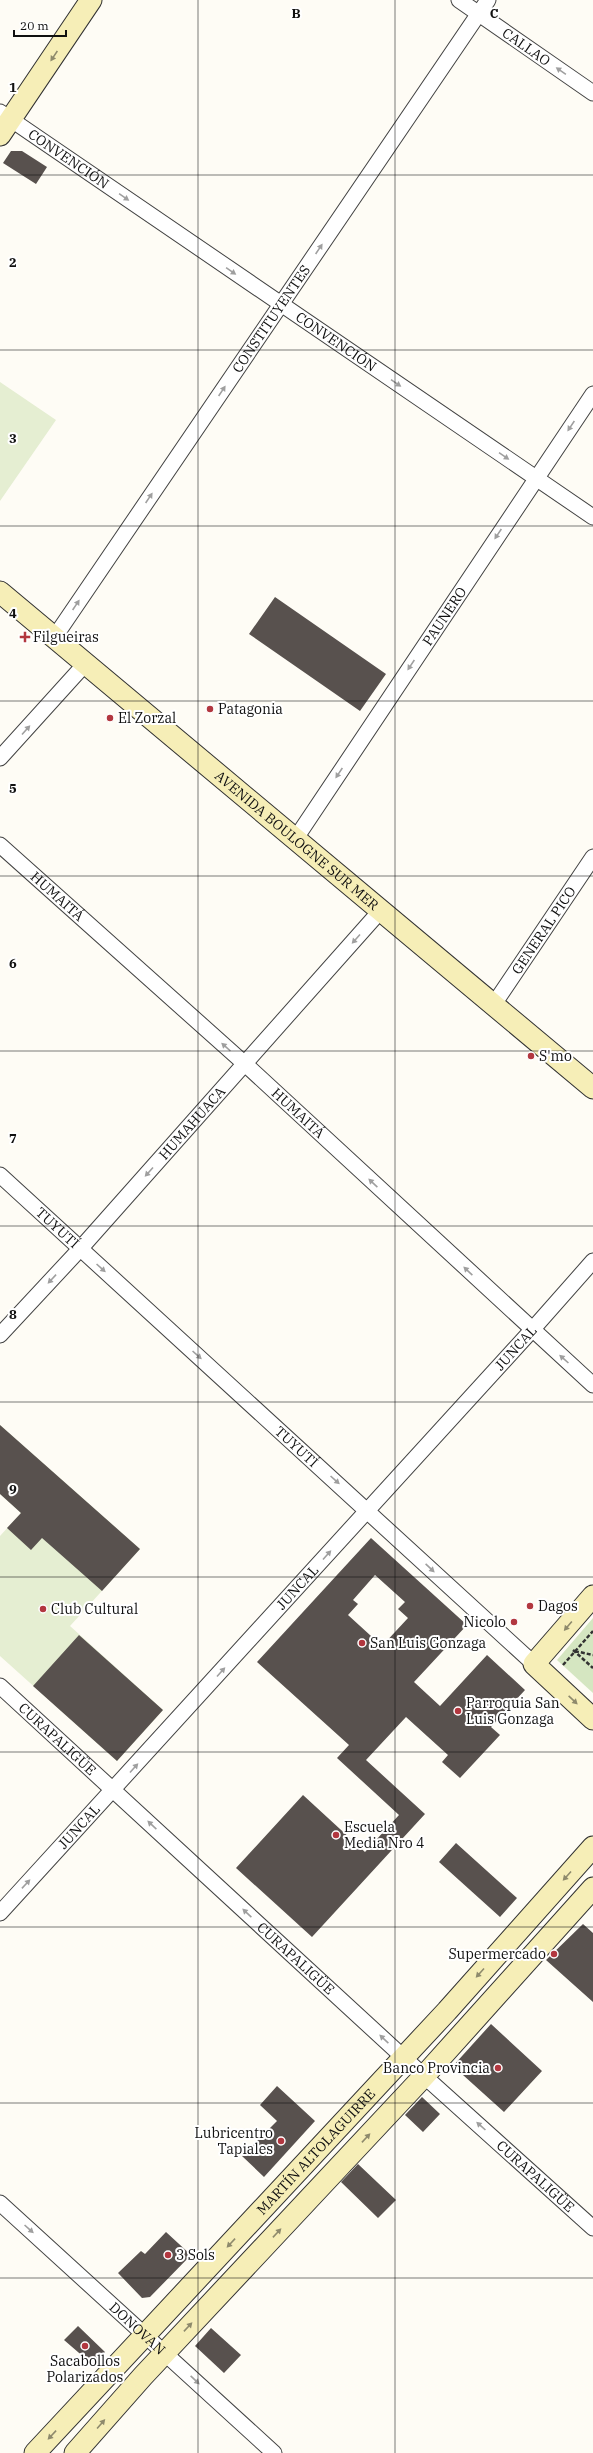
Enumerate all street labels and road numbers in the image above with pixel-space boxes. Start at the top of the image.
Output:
street label: CALLAO [499,24,554,70]
street label: CONVENCIÓN [25,125,112,193]
street label: CONSTITUYENTES [228,261,314,376]
street label: CONVENCIÓN [292,308,380,376]
street label: PAUNERO [418,583,471,649]
street label: AVENIDA BOULOGNE SUR MER [211,767,383,914]
street label: HUMAITÁ [27,868,89,925]
street label: GENERAL PICO [508,883,580,978]
street label: HUMAHUACA [155,1082,229,1163]
street label: HUMAITÁ [268,1084,330,1142]
street label: TUYUTÍ [32,1203,84,1252]
street label: JUNCAL [491,1322,541,1374]
street label: TUYUTÍ [271,1422,323,1471]
street label: JUNCAL [272,1561,322,1613]
street label: CURAPALIGÜE [15,1699,100,1779]
street label: JUNCAL [54,1800,104,1853]
street label: CURAPALIGÜE [253,1918,338,1998]
street label: MARTÍN ALTOLAGUIRRE [253,2085,379,2218]
street label: CURAPALIGÜE [493,2136,578,2216]
street label: DONOVAN [106,2298,169,2359]

